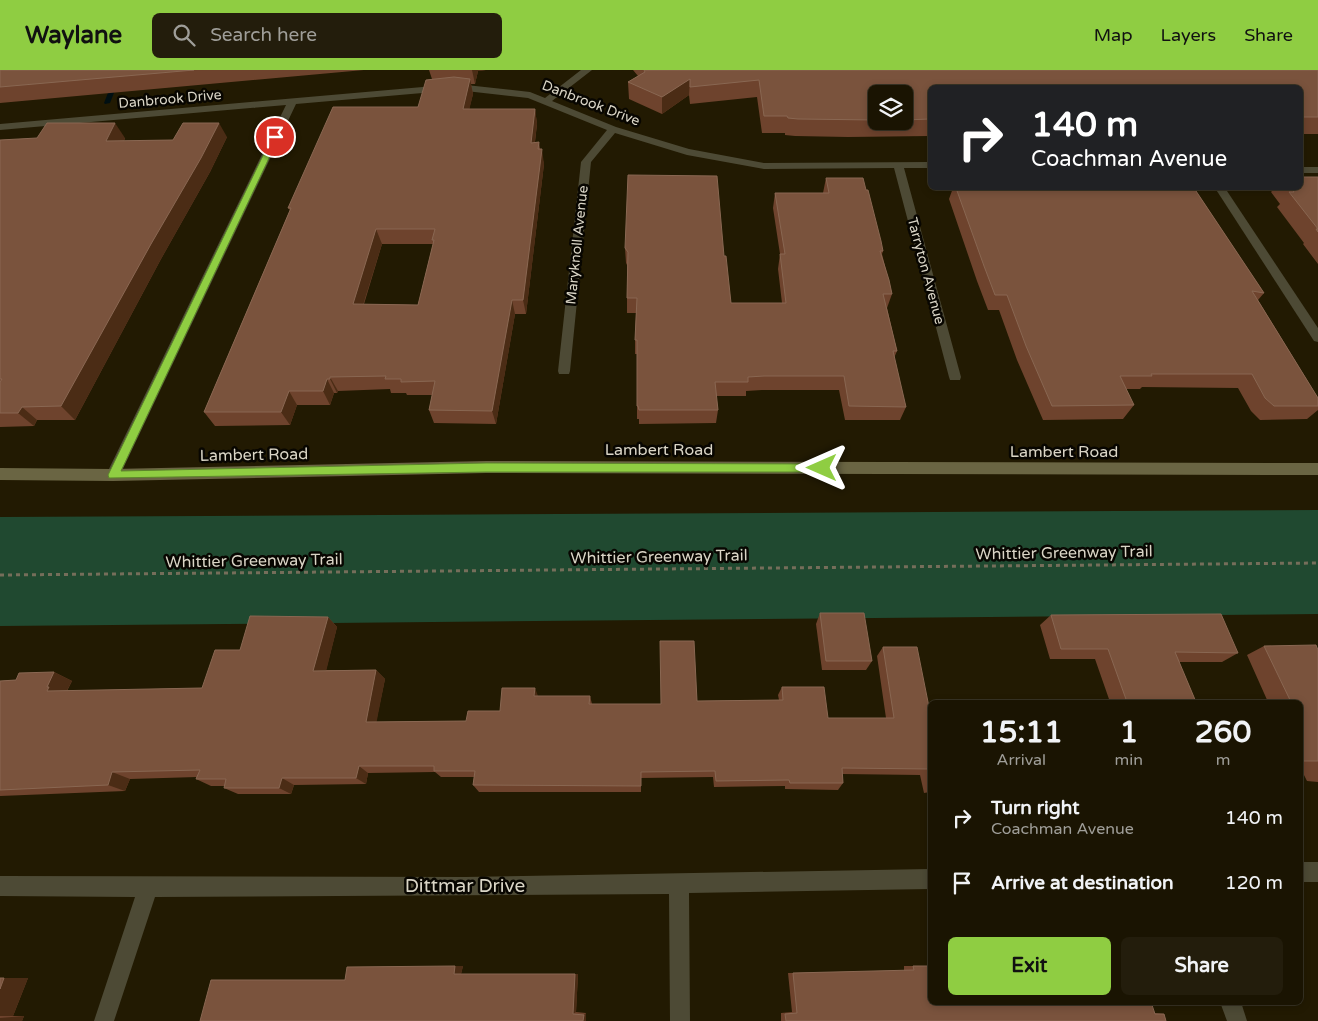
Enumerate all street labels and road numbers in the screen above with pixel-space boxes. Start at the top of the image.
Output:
street label: Danbrook Drive [540,77,642,130]
street label: Danbrook Drive [118,86,222,112]
street label: Maryknoll Avenue [562,185,592,305]
street label: Tarryton Avenue [904,216,948,326]
street label: Lambert Road [605,440,713,460]
street label: Lambert Road [1010,442,1118,462]
street label: Lambert Road [200,444,308,466]
street label: Whittier Greenway Trail [975,541,1153,565]
street label: Whittier Greenway Trail [570,545,748,569]
street label: Whittier Greenway Trail [165,549,343,573]
street label: Dittmar Drive [405,875,525,897]

